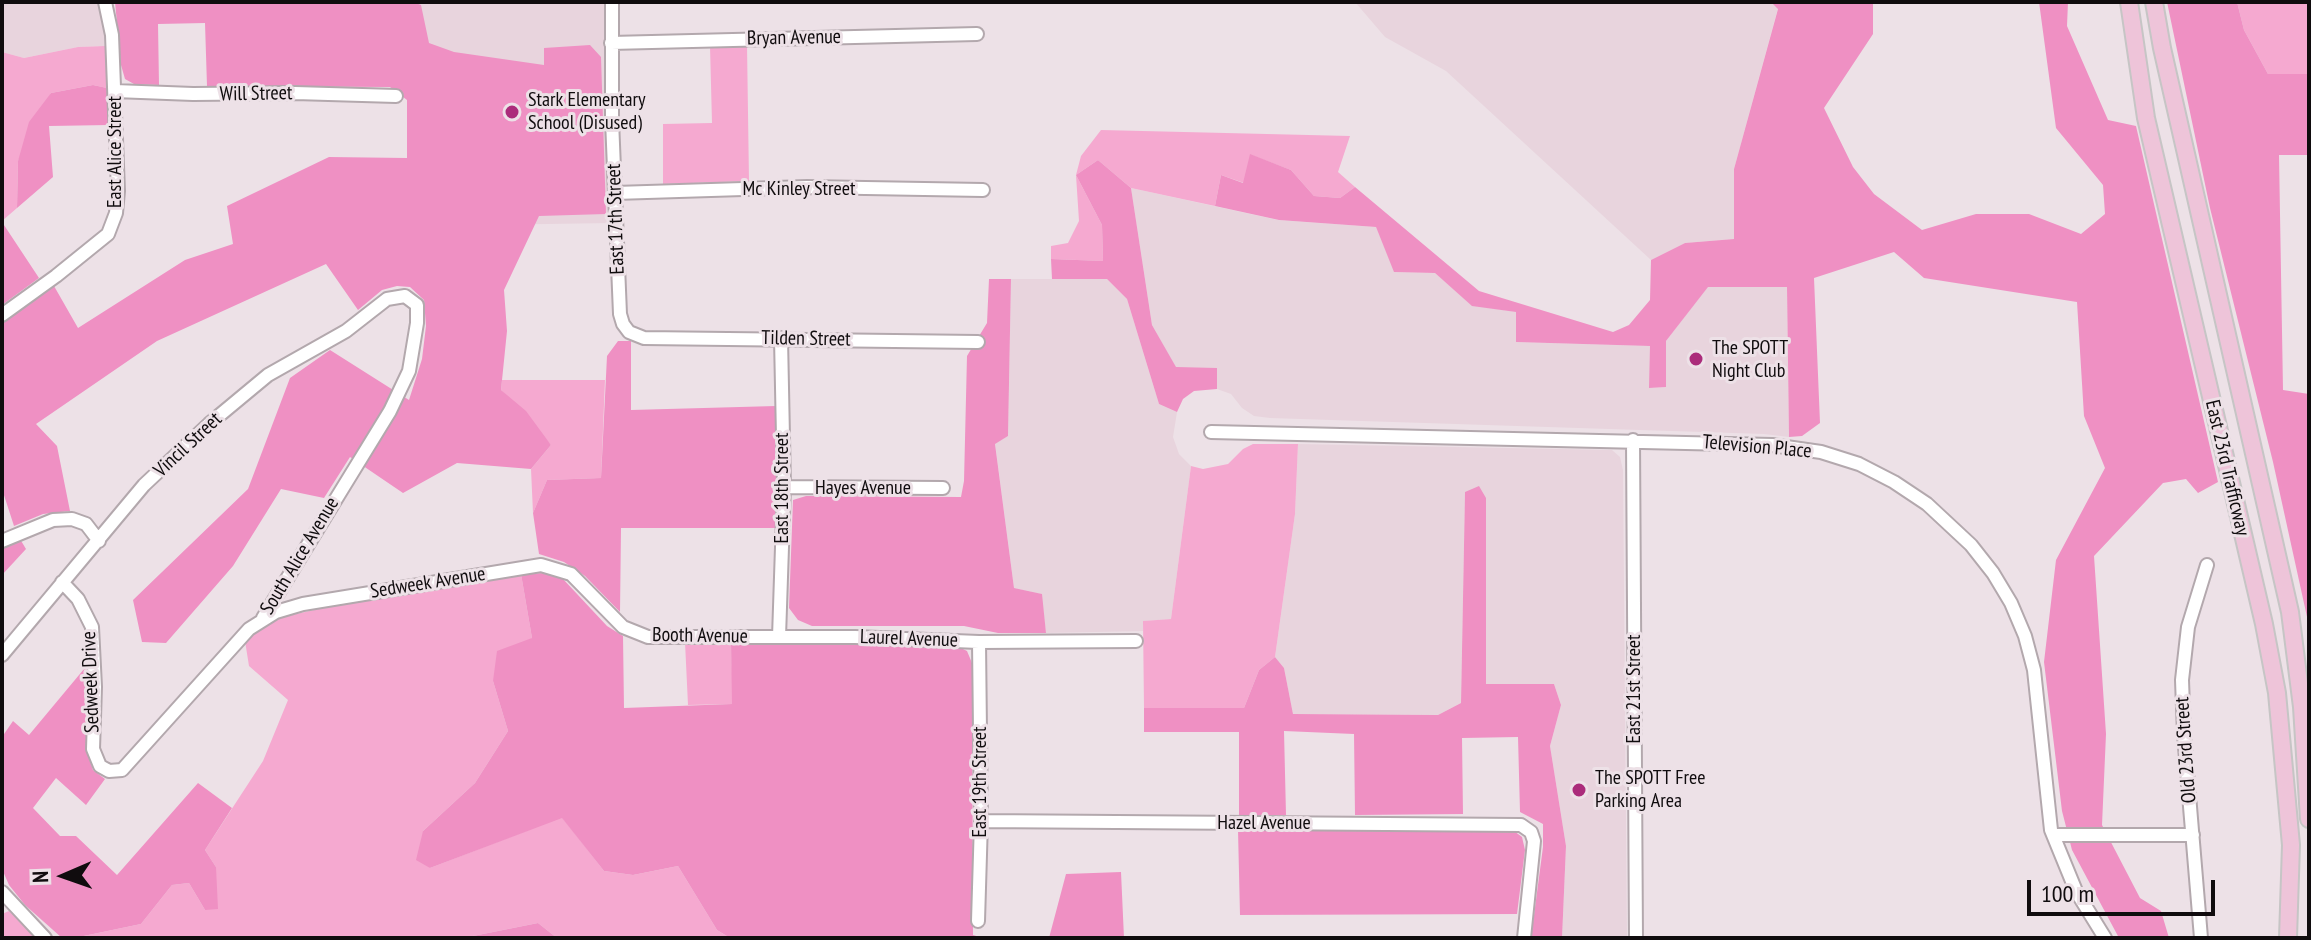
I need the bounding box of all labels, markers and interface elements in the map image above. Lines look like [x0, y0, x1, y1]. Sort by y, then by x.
street label: Bryan Avenue [747, 25, 841, 51]
street label: Will Street [219, 81, 293, 107]
place label: Stark Elementary School (Disused) [528, 88, 646, 135]
street label: East Alice Street [103, 96, 127, 208]
marker: Stark Elementary School (Disused) [503, 103, 521, 121]
street label: East 17th Street [602, 163, 630, 275]
street label: Mc Kinley Street [743, 177, 855, 201]
street label: Tilden Street [761, 326, 851, 352]
place label: The SPOTT Night Club [1712, 336, 1788, 383]
marker: The SPOTT Night Club [1687, 350, 1705, 368]
street label: East 23rd Trafficway [2200, 398, 2254, 538]
street label: Vincil Street [149, 408, 227, 482]
street label: Television Place [1702, 430, 1812, 464]
street label: East 18th Street [770, 432, 794, 544]
street label: Hayes Avenue [815, 476, 911, 500]
street label: South Alice Avenue [256, 493, 344, 619]
street label: Sedweek Avenue [369, 562, 487, 604]
street label: Booth Avenue [652, 623, 748, 649]
street label: Laurel Avenue [860, 625, 958, 653]
street label: Sedweek Drive [77, 631, 105, 733]
street label: East 21st Street [1622, 635, 1646, 743]
street label: Old 23rd Street [2170, 696, 2202, 804]
street label: East 19th Street [968, 726, 992, 838]
place label: The SPOTT Free Parking Area [1595, 766, 1705, 813]
marker: The SPOTT Free Parking Area [1570, 781, 1588, 799]
street label: Hazel Avenue [1217, 811, 1311, 835]
north arrow [24, 836, 104, 916]
scale bar [2031, 864, 2219, 914]
text: N [26, 870, 54, 883]
text: 100 m [2041, 878, 2094, 909]

